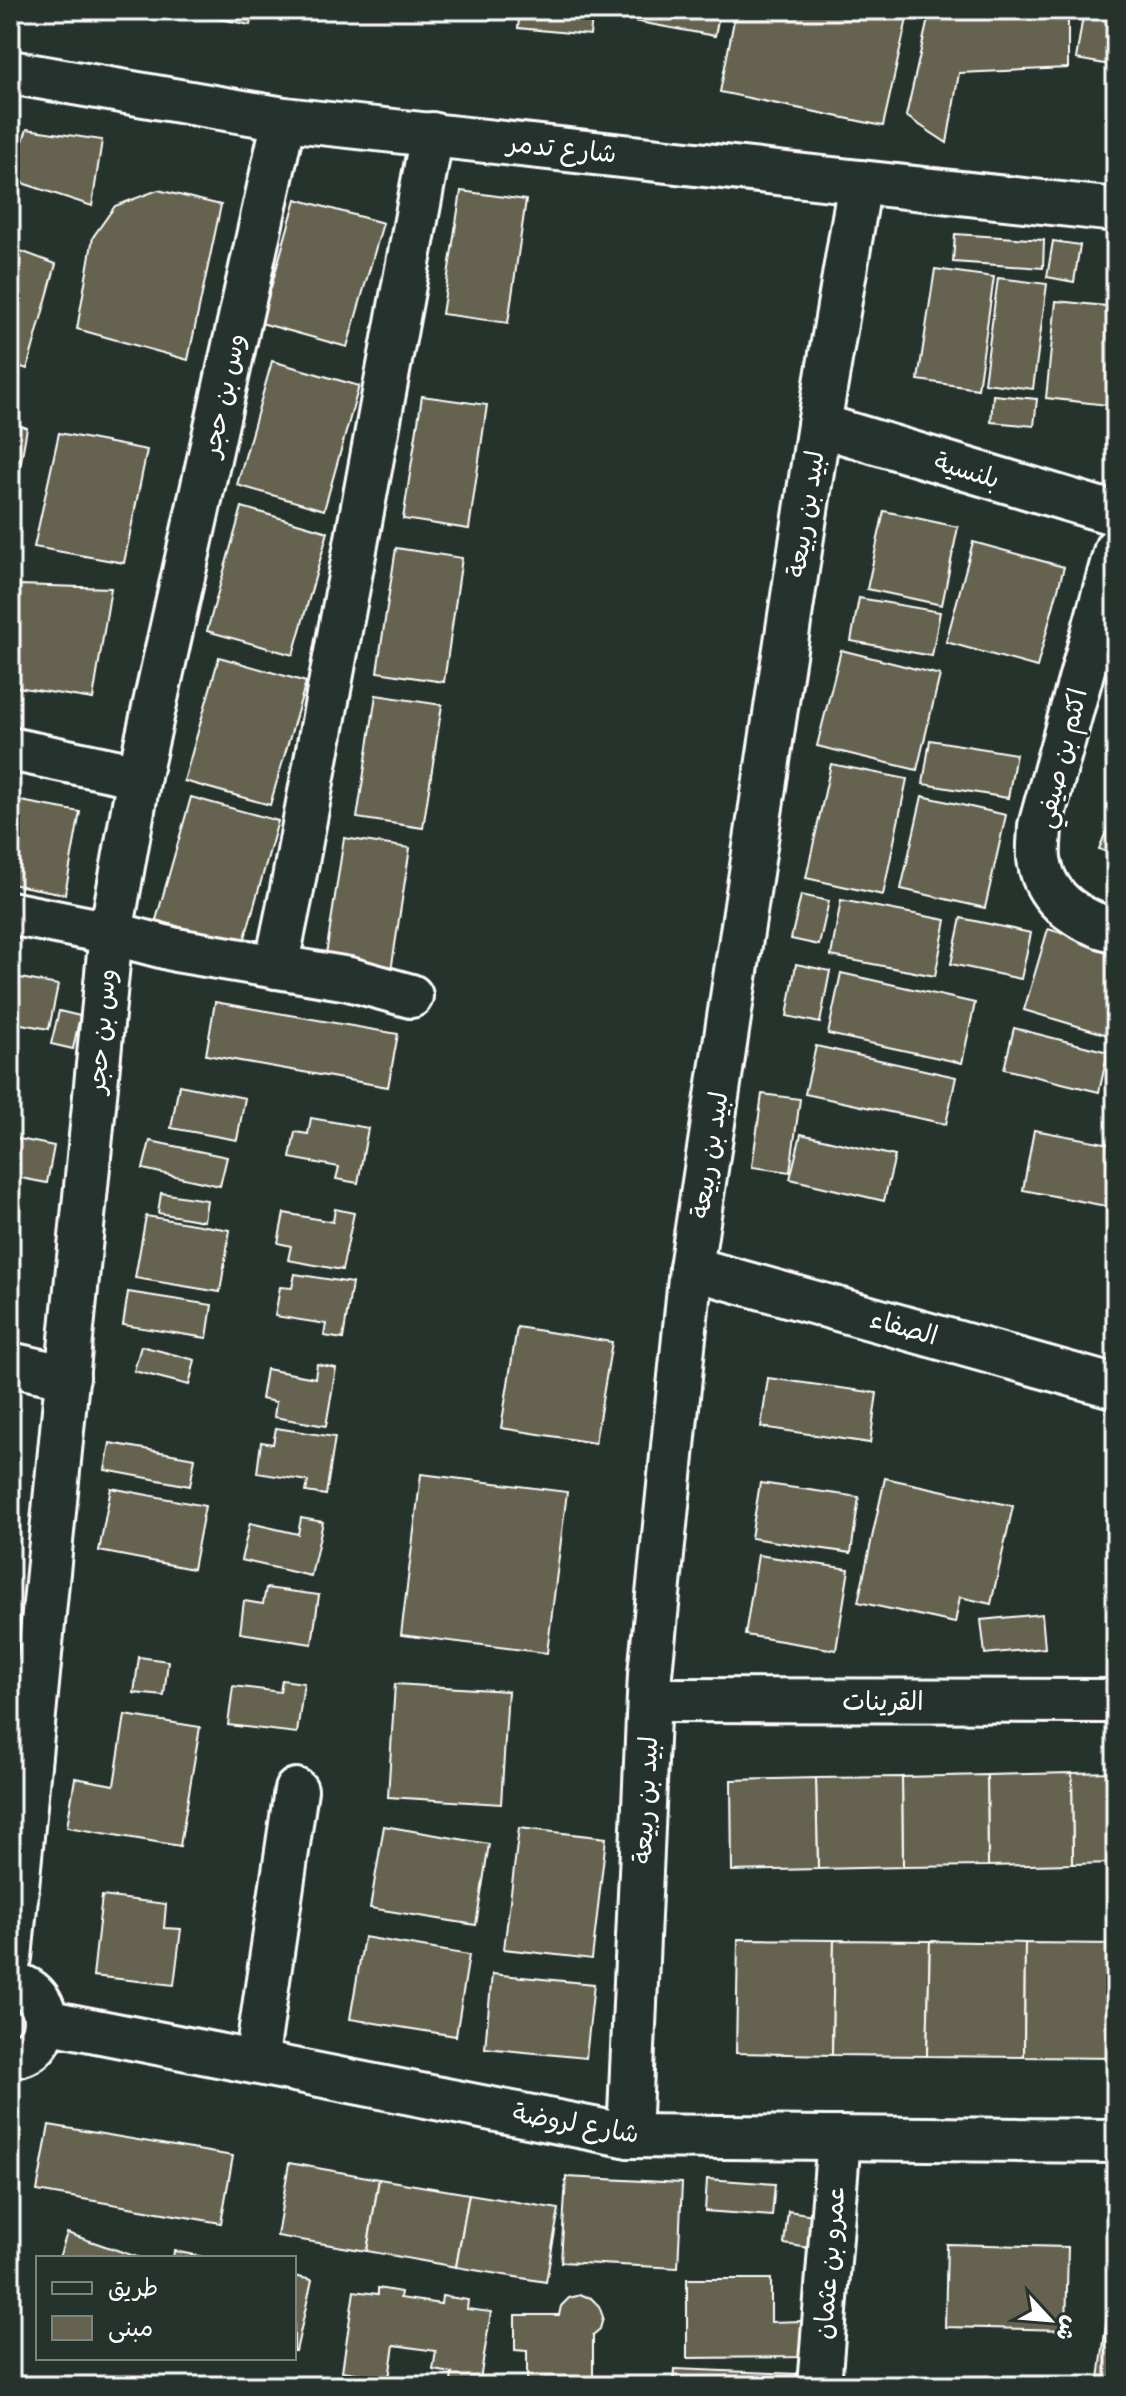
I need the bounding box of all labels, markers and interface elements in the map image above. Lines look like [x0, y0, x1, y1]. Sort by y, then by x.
street label: شارع تدمر [503, 119, 619, 177]
street label: وس بن حجر [187, 329, 259, 463]
street label: بلنسية [928, 438, 1006, 502]
street label: لبيد بن ربيعة [772, 447, 838, 581]
street label: اكثم بن صيفي [1021, 683, 1101, 833]
street label: وس بن حجر [72, 967, 129, 1097]
street label: لبيد بن ربيعة [676, 1088, 742, 1222]
street label: الصفاء [865, 1295, 943, 1359]
street label: القرينات [842, 1678, 924, 1724]
street label: لبيد بن ربيعة [619, 1735, 671, 1865]
street label: شارع لروضة [509, 2089, 643, 2157]
street label: عمرو بن عثمان [799, 2183, 859, 2341]
legend [36, 2256, 296, 2360]
text: طريق [108, 2267, 158, 2309]
north arrow [1010, 2280, 1090, 2360]
text: مبنى [108, 2307, 153, 2349]
text: ش [1045, 2309, 1090, 2348]

